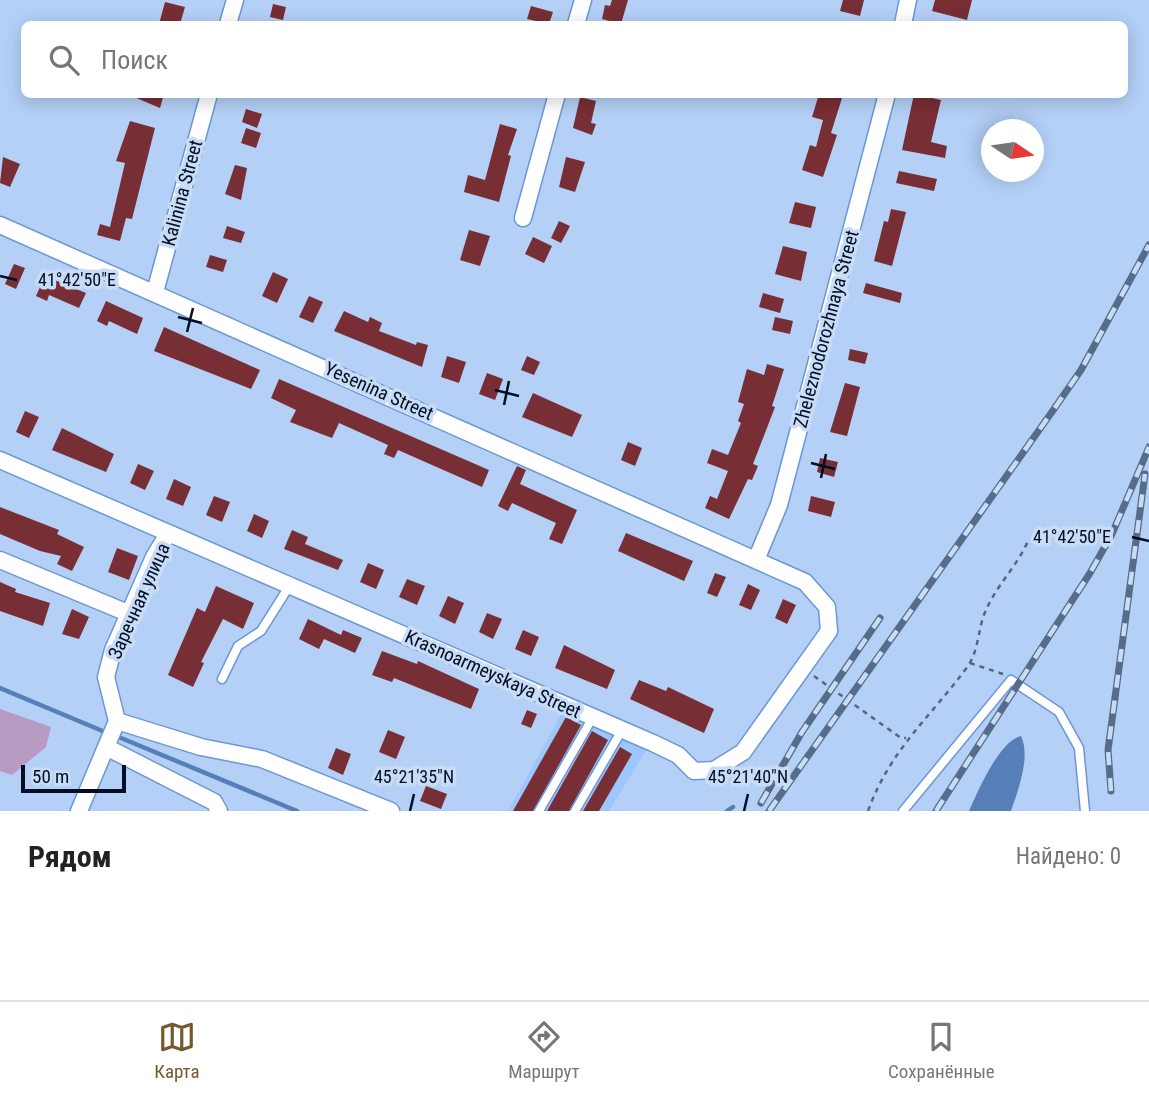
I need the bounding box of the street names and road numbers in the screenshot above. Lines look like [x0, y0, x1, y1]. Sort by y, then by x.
street label: Kalinina Street [157, 137, 207, 249]
street label: Zheleznodorozhnaya Street [789, 228, 863, 430]
street label: Yesenina Street [321, 357, 437, 425]
street label: Заречная улица [103, 539, 175, 663]
street label: Krasnoarmeyskaya Street [401, 625, 585, 723]

